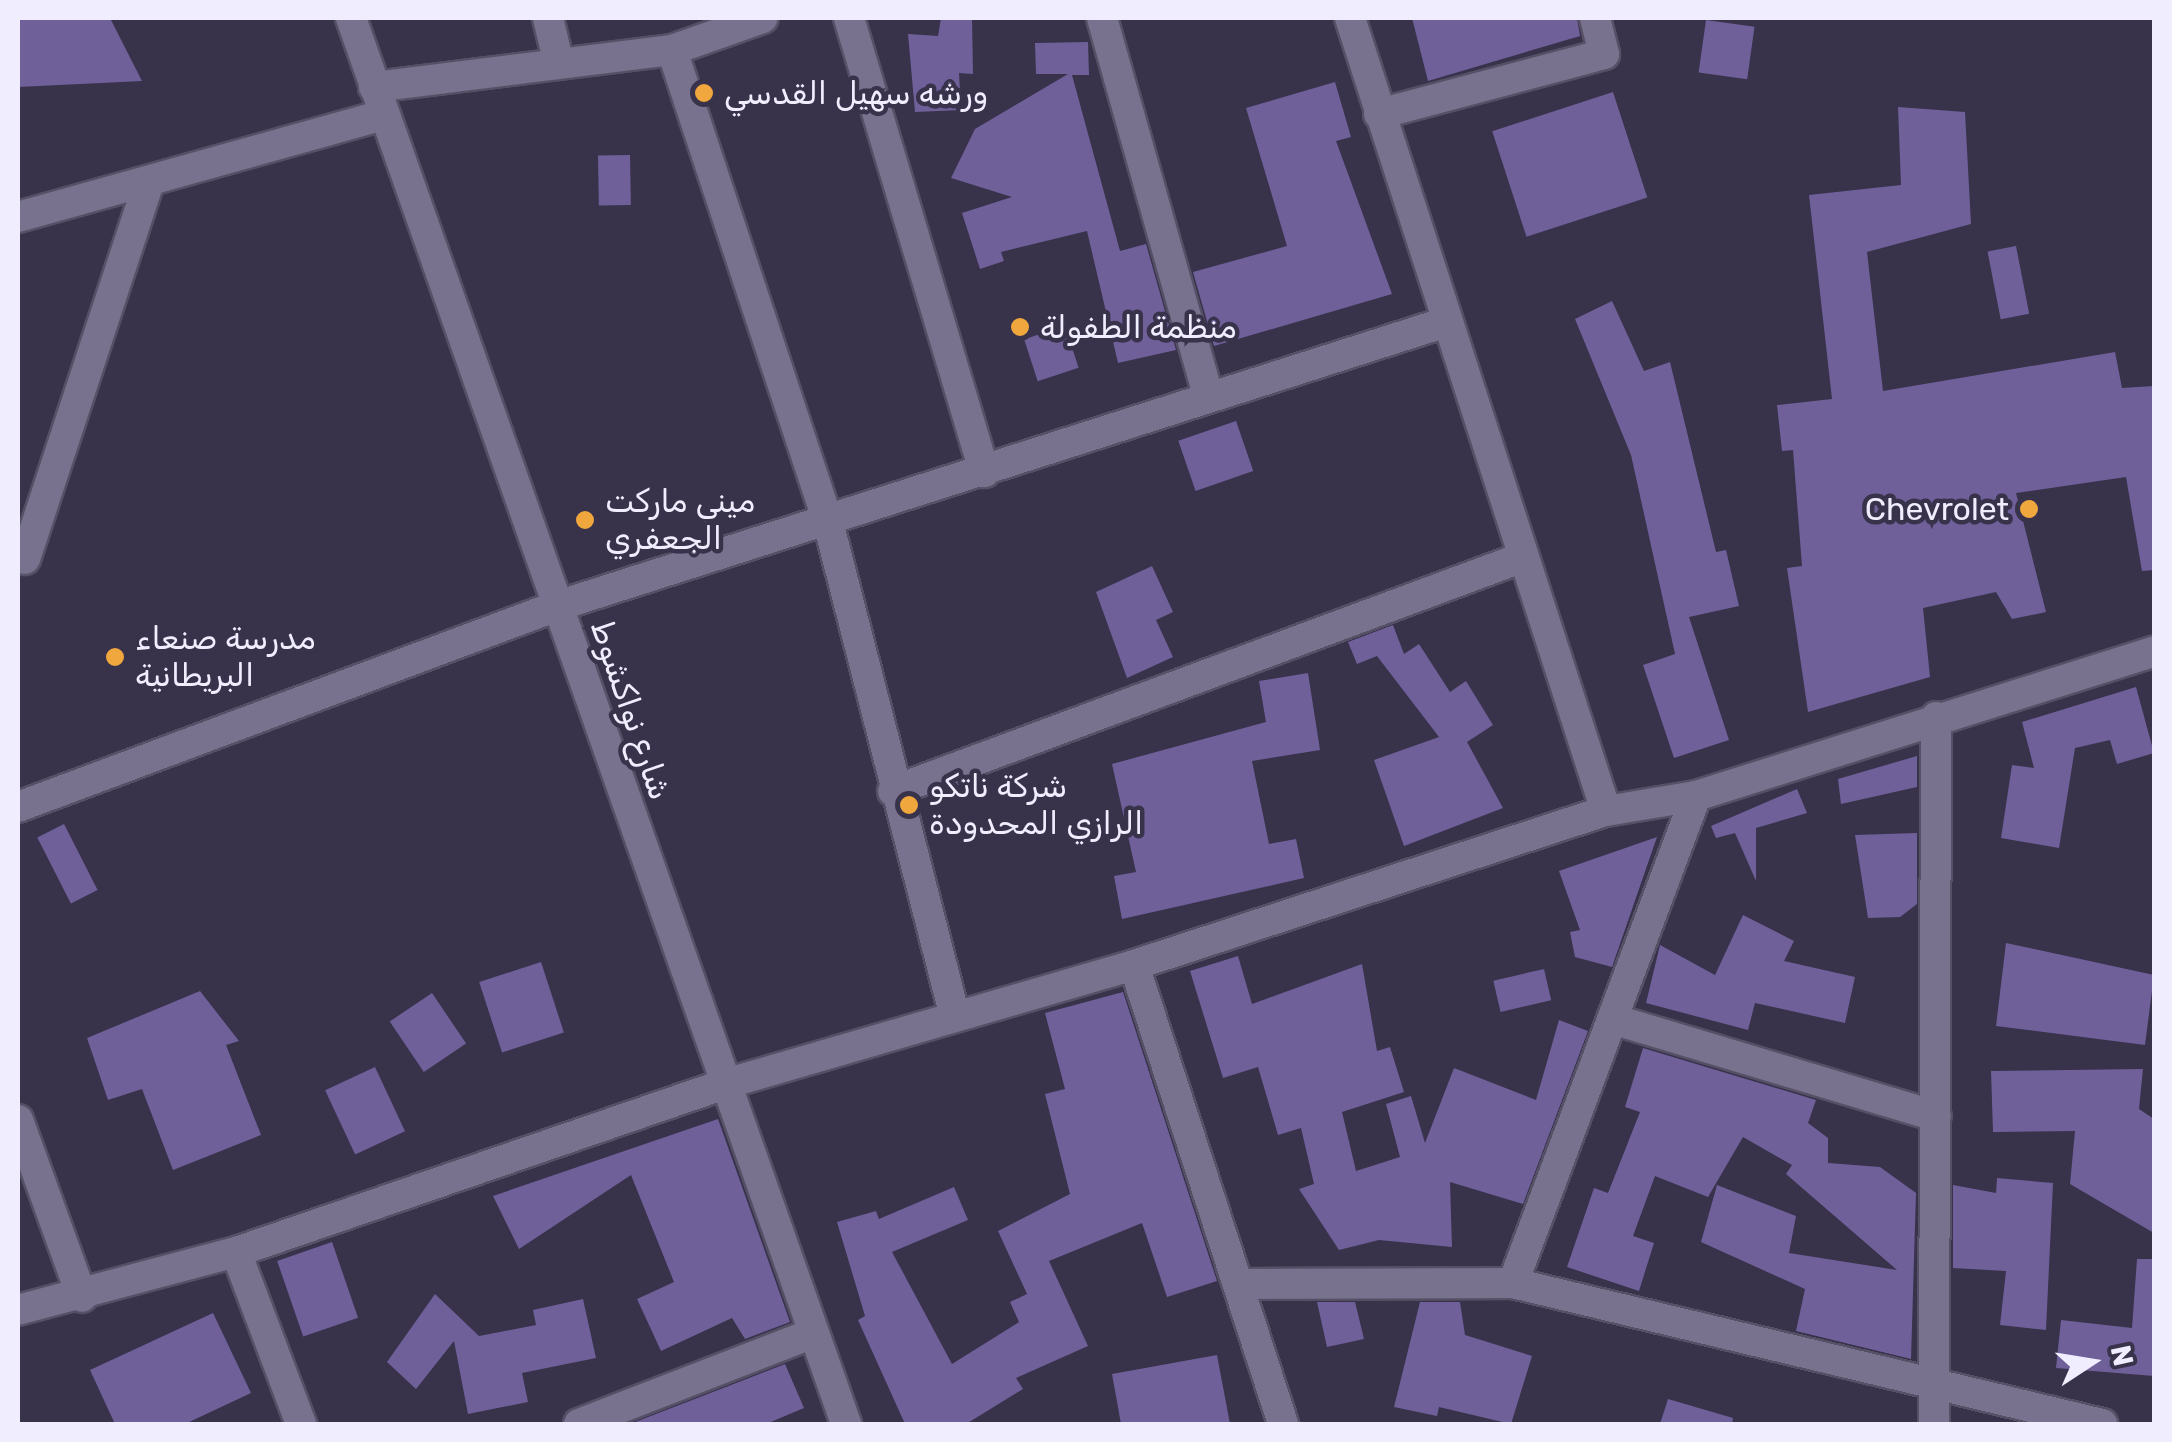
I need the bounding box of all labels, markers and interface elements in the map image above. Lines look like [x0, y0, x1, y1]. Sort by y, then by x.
place label: ورشه سهيل القدسي [724, 74, 988, 112]
marker: ورشه سهيل القدسي [693, 82, 715, 104]
place label: منظمة الطفولة [1040, 308, 1237, 346]
marker: منظمة الطفولة [1009, 316, 1031, 338]
place label: ميني ماركت الجعفري [605, 483, 755, 558]
place label: Chevrolet [1865, 490, 2009, 528]
marker: Chevrolet [2018, 498, 2040, 520]
marker: ميني ماركت الجعفري [574, 509, 596, 531]
street label: شارع نواكشوط [582, 615, 680, 805]
place label: مدرسة صنعاء البريطانية [135, 620, 316, 695]
marker: مدرسة صنعاء البريطانية [104, 646, 126, 668]
place label: شركة ناتكو الرازي المحدودة [929, 768, 1143, 843]
marker: شركة ناتكو الرازي المحدودة [898, 794, 920, 816]
north arrow [2042, 1312, 2142, 1412]
text: N [2104, 1342, 2140, 1369]

